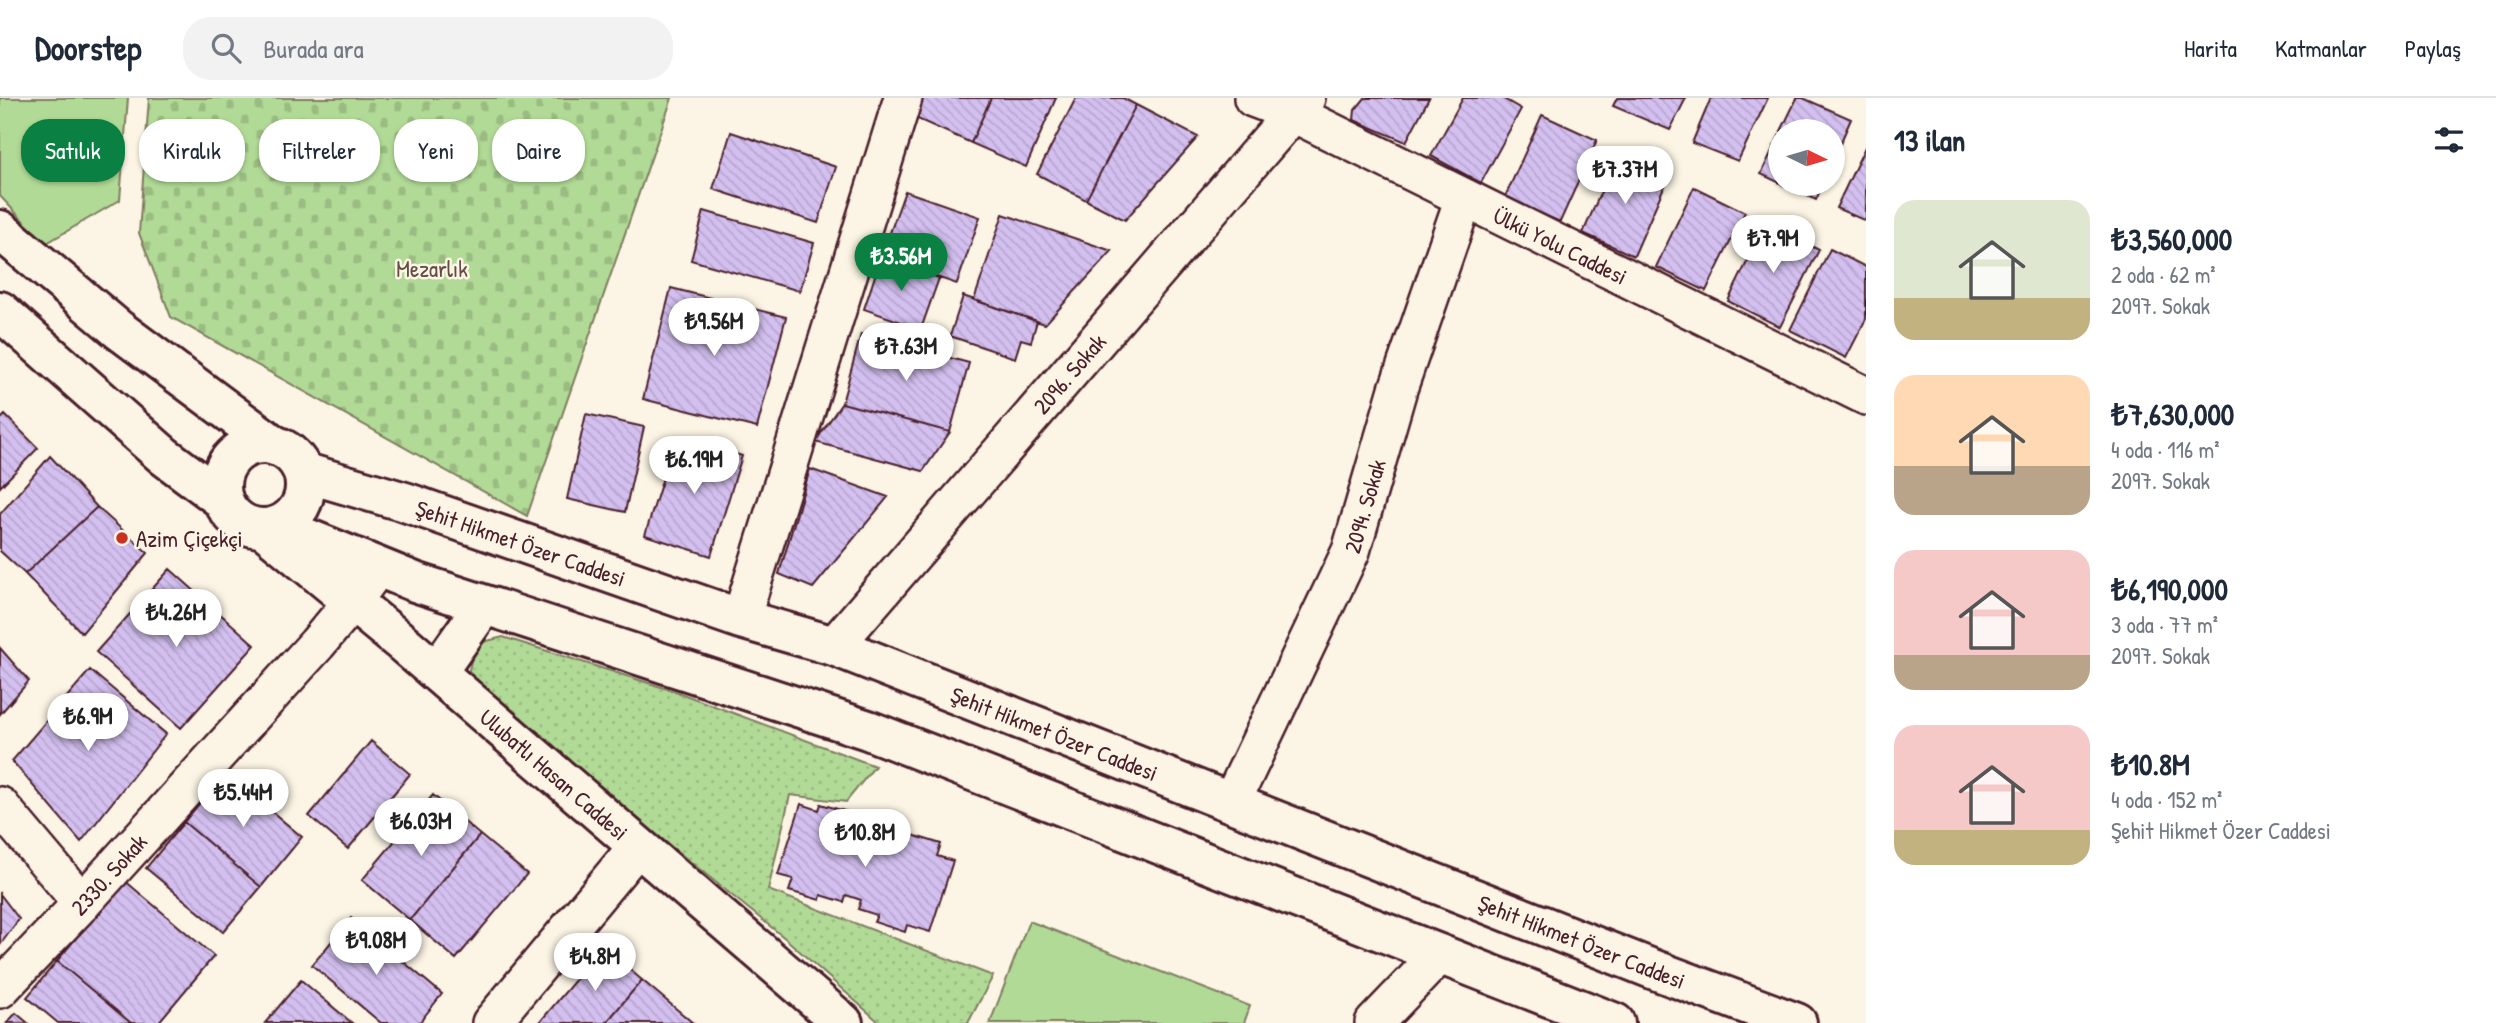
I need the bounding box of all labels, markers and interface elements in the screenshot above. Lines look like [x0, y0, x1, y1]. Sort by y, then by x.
search box [183, 17, 673, 80]
text: Doorstep [35, 26, 141, 70]
icon: search [207, 29, 245, 67]
text: Burada ara [263, 31, 364, 66]
text: Harita [2184, 32, 2237, 64]
text: Katmanlar [2275, 32, 2367, 64]
text: Paylaş [2405, 32, 2461, 64]
chip: Satılık [21, 119, 125, 182]
chip: Kiralık [139, 119, 245, 182]
chip: Filtreler [259, 119, 380, 182]
chip: Yeni [394, 119, 478, 182]
chip: Daire [492, 119, 585, 182]
north arrow [1768, 119, 1844, 196]
map controls [1768, 119, 1845, 196]
text: 13 ilan [1894, 120, 1965, 160]
icon: filters [2430, 121, 2468, 159]
pin: ₺7.37M [1568, 146, 1682, 206]
text: ₺7.37M [1593, 153, 1657, 184]
street label: Ülkü Yolu Caddesi [1488, 199, 1633, 291]
pin: ₺7.9M [1724, 216, 1822, 275]
text: ₺3,560,000 [2111, 219, 2232, 259]
text: ₺7.9M [1747, 222, 1799, 253]
icon: home [1950, 228, 2034, 312]
pin: ₺3.56M [844, 234, 958, 293]
text: ₺3.56M [871, 240, 931, 271]
park label: Mezarlık [396, 253, 468, 284]
text: 2 oda · 62 m² [2111, 259, 2216, 290]
text: 2097. Sokak [2111, 290, 2210, 321]
pin: ₺9.56M [657, 299, 771, 358]
text: ₺9.56M [684, 305, 744, 336]
pin: ₺7.63M [849, 324, 963, 383]
street label: 2096. Sokak [1026, 326, 1113, 420]
text: ₺7.63M [875, 330, 937, 361]
text: ₺7,630,000 [2111, 394, 2234, 434]
icon: home [1950, 403, 2034, 487]
text: 4 oda · 116 m² [2111, 434, 2219, 465]
pin: ₺6.19M [637, 436, 751, 496]
text: ₺6.19M [665, 443, 723, 474]
street label: 2094. Sokak [1336, 455, 1393, 557]
text: 2097. Sokak [2111, 465, 2210, 496]
street label: Şehit Hikmet Özer Caddesi [412, 492, 630, 593]
place label: Azim Çiçekçi [136, 523, 243, 554]
marker: Azim Çiçekçi [114, 530, 130, 546]
text: ₺6,190,000 [2111, 569, 2228, 609]
icon: home [1950, 578, 2034, 662]
pin: ₺4.26M [119, 589, 233, 649]
text: ₺4.26M [146, 596, 206, 627]
text: 3 oda · 77 m² [2111, 609, 2218, 640]
text: 2097. Sokak [2111, 640, 2210, 671]
street label: Şehit Hikmet Özer Caddesi [946, 678, 1163, 788]
pin: ₺6.9M [39, 694, 137, 753]
text: ₺6.9M [63, 700, 113, 731]
street label: Ulubatlı Hasan Caddesi [473, 701, 635, 847]
text: ₺10.8M [2111, 744, 2190, 784]
icon: home [1950, 753, 2034, 837]
pin: ₺5.44M [186, 770, 300, 829]
text: ₺5.44M [214, 776, 272, 807]
text: 4 oda · 152 m² [2111, 784, 2222, 815]
pin: ₺6.03M [364, 798, 478, 858]
text: ₺6.03M [390, 805, 452, 836]
pin: ₺10.8M [808, 810, 922, 869]
text: Şehit Hikmet Özer Caddesi [2111, 815, 2331, 846]
text: ₺10.8M [835, 816, 895, 847]
street label: 2330. Sokak [63, 826, 154, 921]
street label: Şehit Hikmet Özer Caddesi [1474, 886, 1690, 996]
pin: ₺9.08M [319, 918, 433, 977]
text: ₺9.08M [346, 924, 406, 955]
pin: ₺4.8M [546, 934, 644, 993]
text: ₺4.8M [570, 940, 620, 971]

